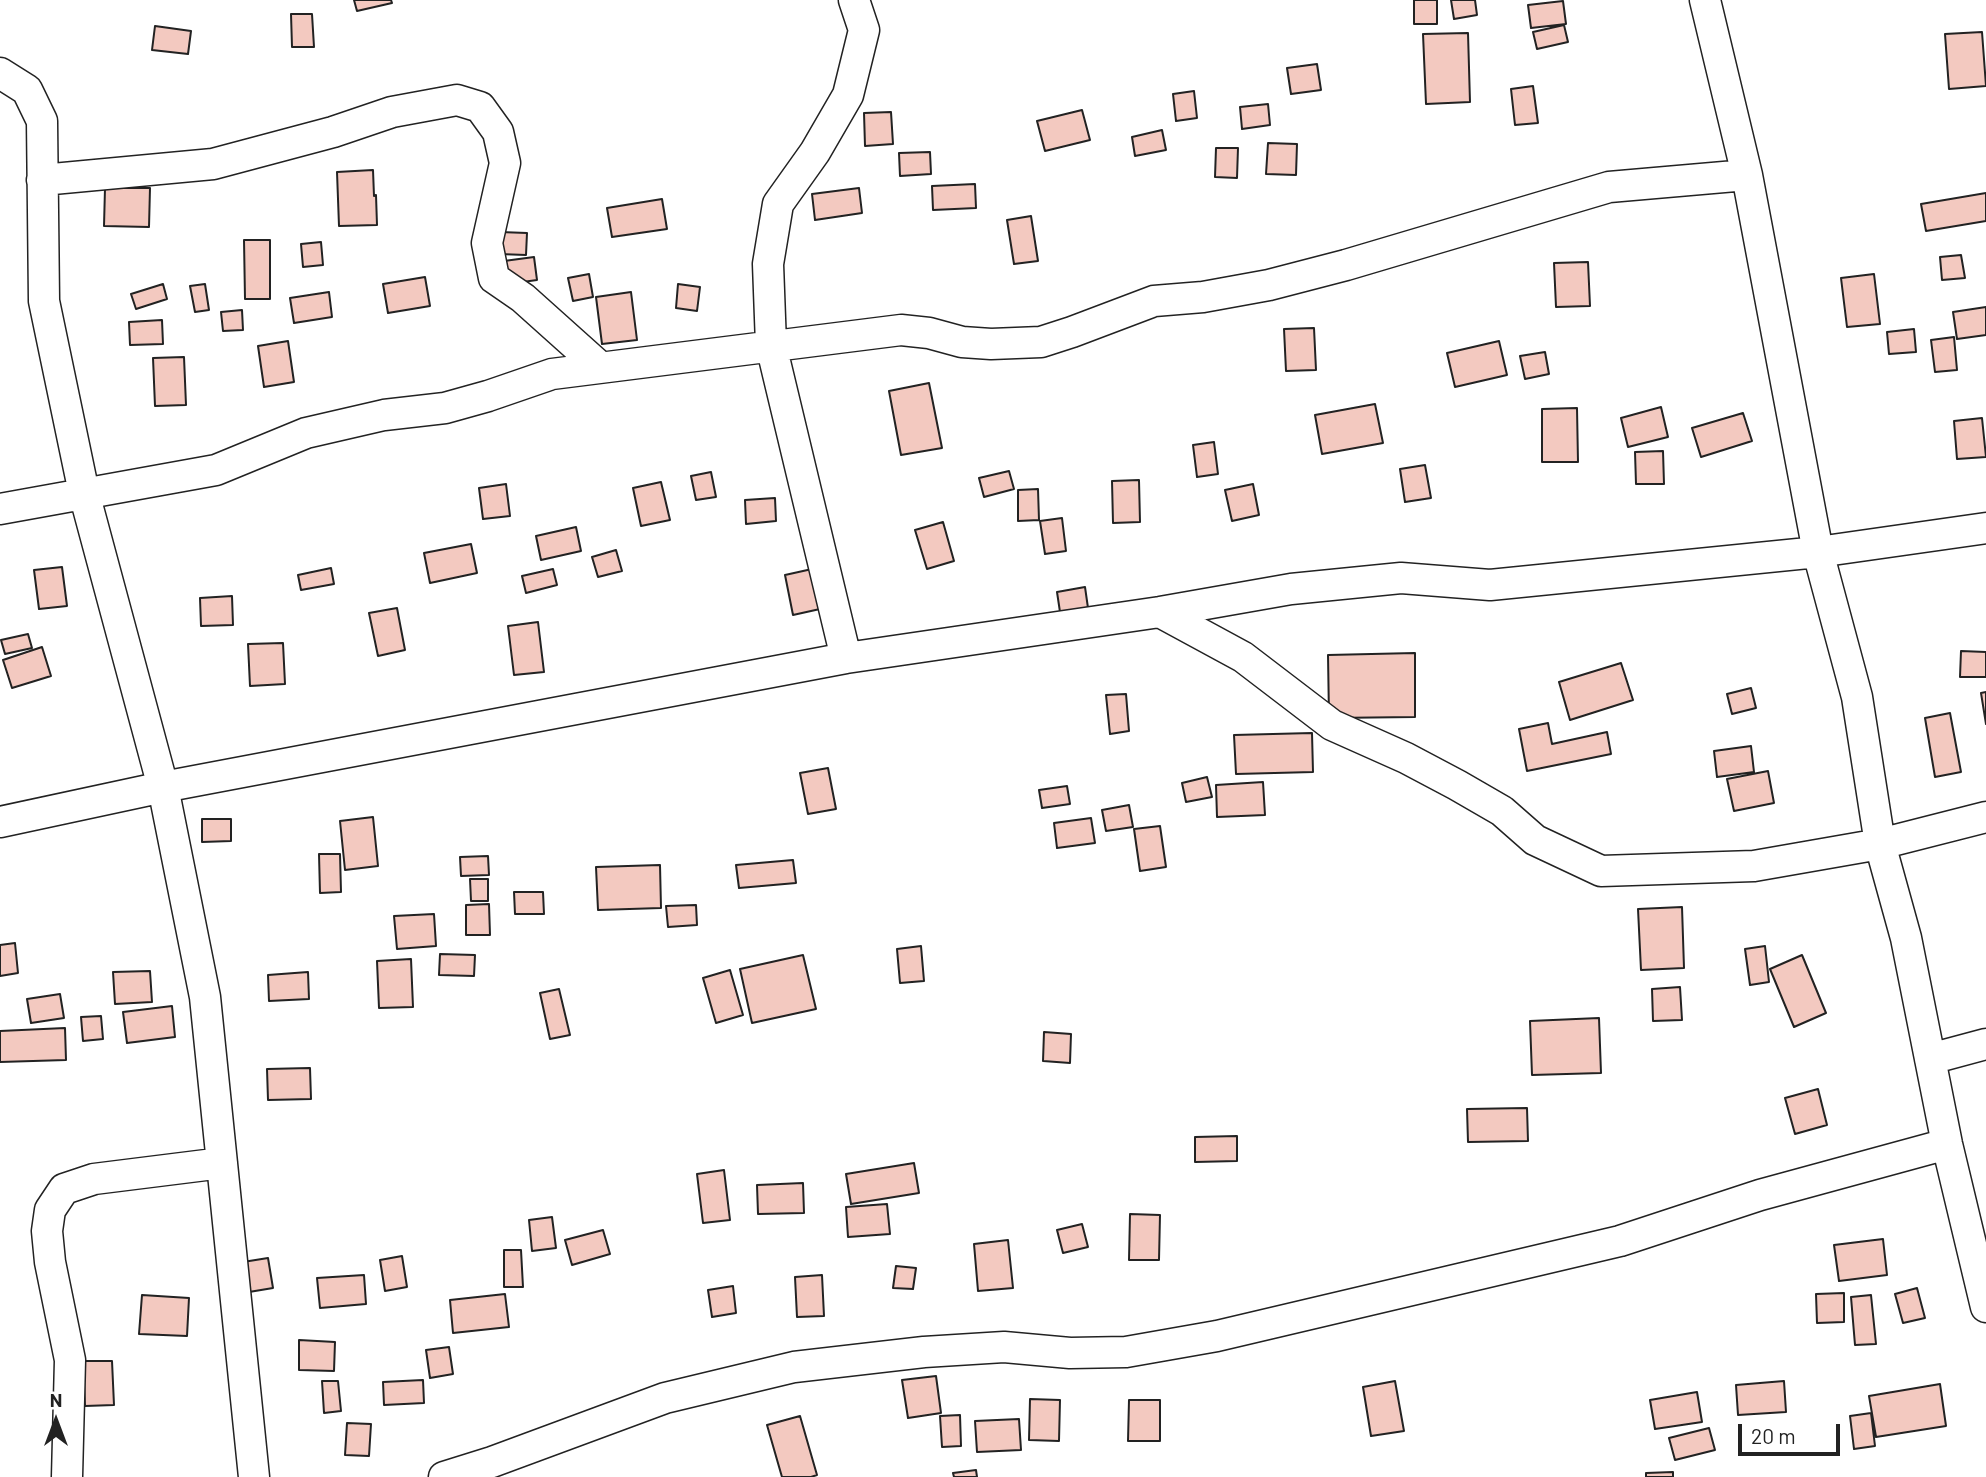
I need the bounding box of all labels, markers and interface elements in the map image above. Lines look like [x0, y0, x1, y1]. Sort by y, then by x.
north arrow [21, 1386, 91, 1456]
text: N [50, 1388, 62, 1411]
scale bar [1741, 1410, 1842, 1454]
text: 20 m [1751, 1423, 1796, 1448]

